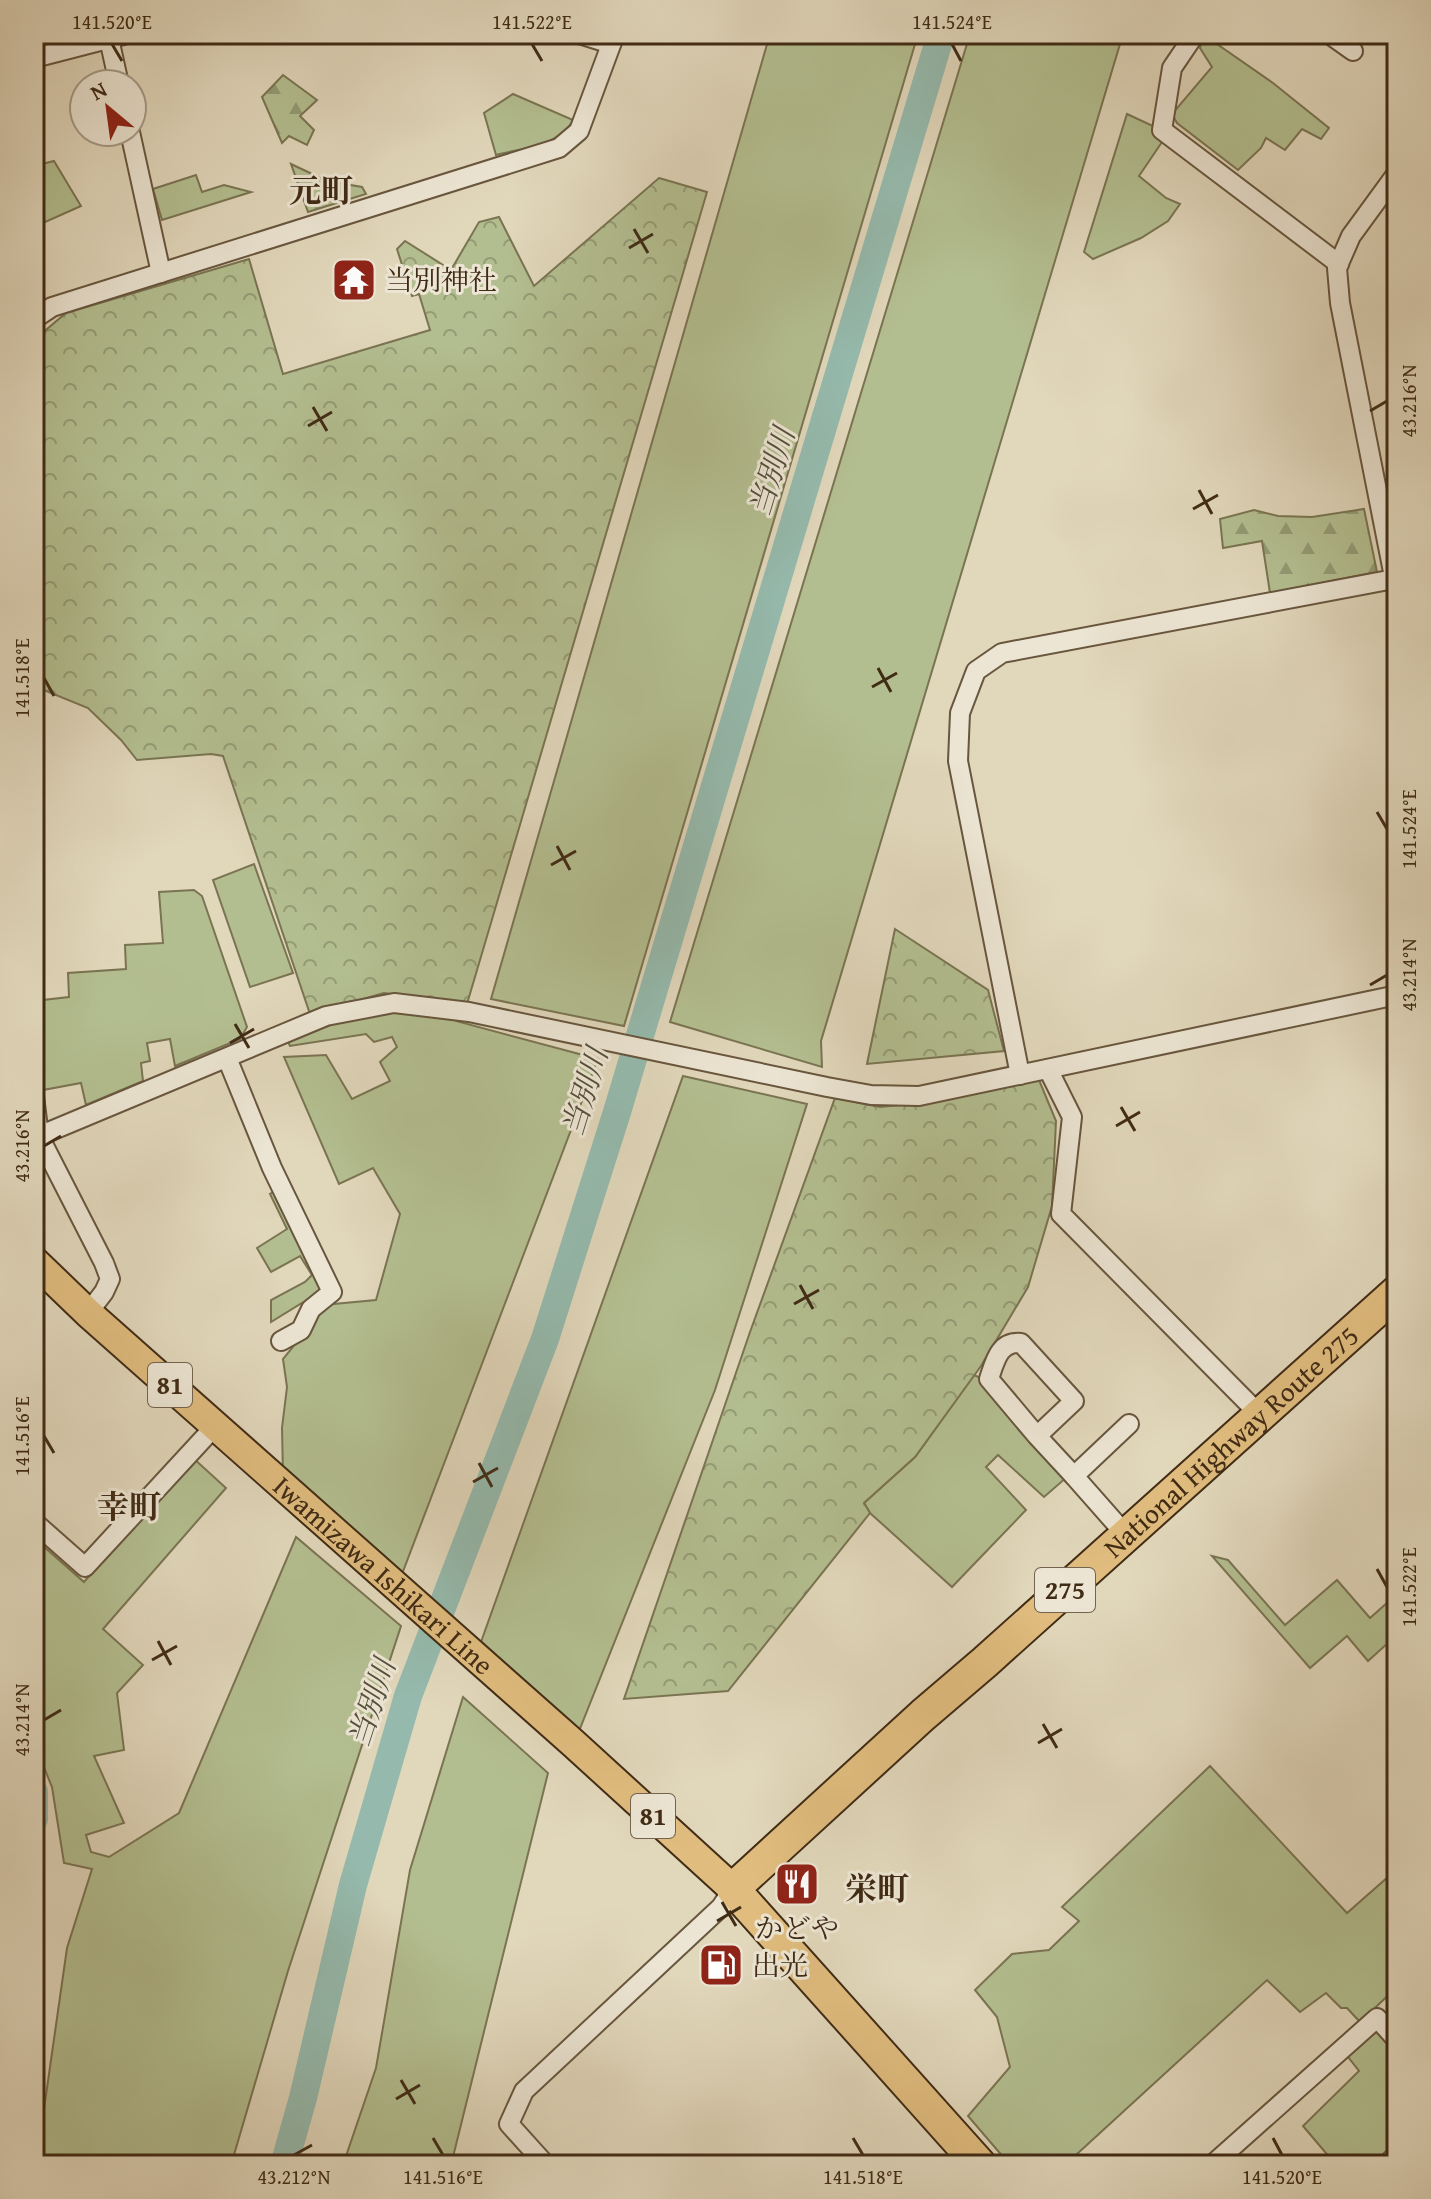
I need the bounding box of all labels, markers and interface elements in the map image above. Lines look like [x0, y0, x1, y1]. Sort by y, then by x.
text: 141.520°E [72, 7, 152, 36]
text: 141.522°E [492, 7, 572, 36]
text: 141.524°E [912, 7, 992, 36]
north arrow [68, 68, 148, 148]
text: N [84, 73, 113, 108]
district label: 元町 [289, 167, 353, 214]
temple icon: 当別神社 [330, 256, 378, 304]
place label: 当別神社 [385, 259, 497, 300]
text: 43.216°N [1394, 364, 1423, 438]
water label: 当別川 [737, 419, 806, 521]
text: 141.518°E [7, 638, 36, 718]
text: 141.524°E [1394, 789, 1423, 869]
text: 43.214°N [1394, 938, 1423, 1012]
water label: 当別川 [550, 1039, 619, 1141]
text: 43.216°N [7, 1109, 36, 1183]
street label: National Highway Route 275 [1094, 1315, 1367, 1567]
road number: 81 [148, 1363, 192, 1407]
text: 141.516°E [7, 1396, 36, 1476]
street label: Iwamizawa Ishikari Line [265, 1466, 503, 1684]
district label: 幸町 [97, 1483, 161, 1530]
text: 141.522°E [1394, 1547, 1423, 1627]
road number: 275 [1035, 1568, 1095, 1612]
water label: 当別川 [336, 1650, 407, 1752]
text: 43.214°N [7, 1683, 36, 1757]
road number: 81 [631, 1794, 675, 1838]
restaurant icon: かどや [773, 1860, 821, 1908]
district label: 栄町 [845, 1865, 909, 1912]
place label: かどや [755, 1907, 839, 1948]
fuel station icon: 出光 [697, 1941, 745, 1989]
place label: 出光 [752, 1944, 808, 1985]
text: 43.212°N [257, 2162, 331, 2191]
text: 141.516°E [403, 2162, 483, 2191]
text: 141.518°E [823, 2162, 903, 2191]
text: 141.520°E [1242, 2162, 1322, 2191]

